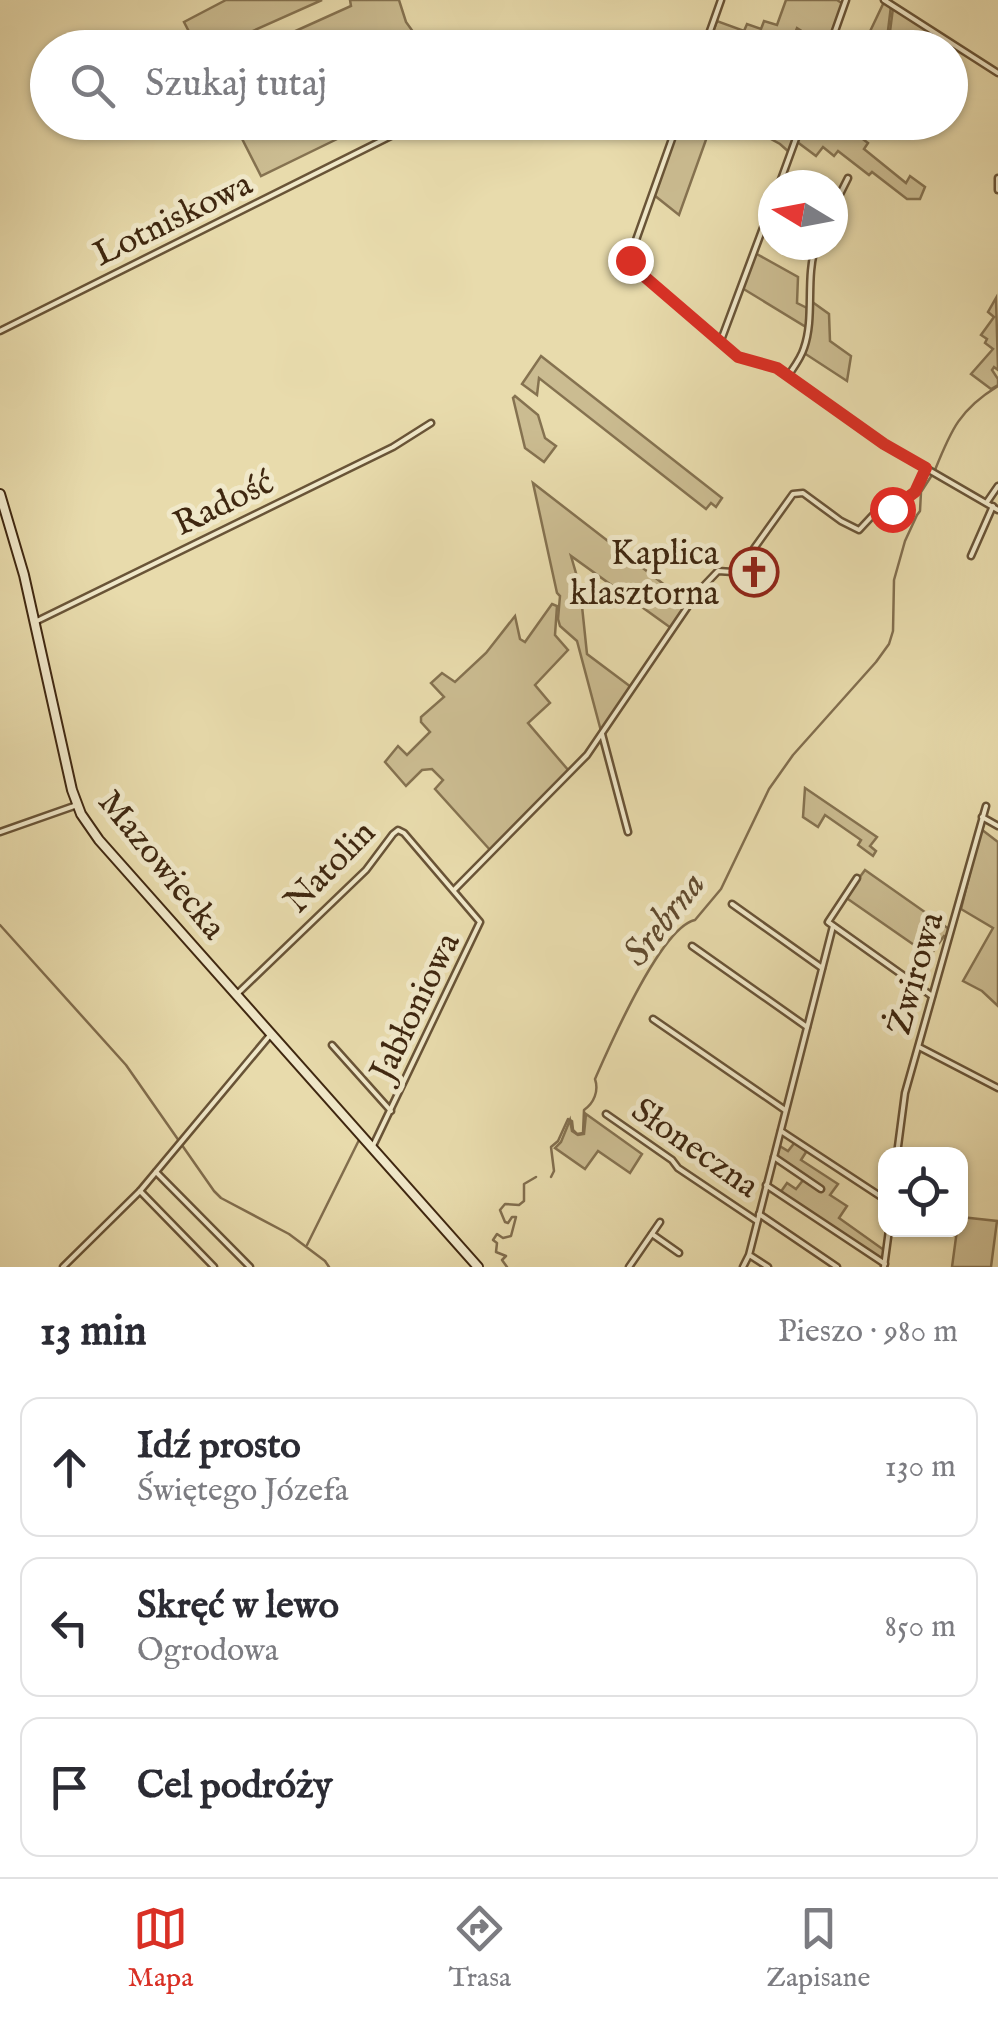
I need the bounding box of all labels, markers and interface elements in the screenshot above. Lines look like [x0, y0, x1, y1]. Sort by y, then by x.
search box [30, 30, 968, 140]
icon: search [65, 58, 120, 113]
text: Szukaj tutaj [145, 61, 327, 109]
street label: Lotniskowa [86, 162, 261, 278]
north arrow [758, 170, 848, 260]
route end [608, 238, 654, 284]
street label: Radość [166, 461, 282, 548]
route start [870, 487, 916, 533]
place label: Kaplica klasztorna [570, 532, 720, 617]
church icon: Kaplica klasztorna [728, 546, 780, 598]
street label: Mazowiecka [87, 782, 236, 950]
street label: Natolin [275, 812, 386, 924]
water label: Srebrna [613, 863, 717, 977]
street label: Żwirowa [876, 906, 956, 1040]
street label: Jabłoniowa [359, 925, 472, 1092]
street label: Słoneczna [622, 1089, 768, 1210]
map controls [878, 1147, 968, 1237]
button: locate [878, 1147, 968, 1237]
text: 13 min [40, 1306, 147, 1359]
text: Pieszo · 980 m [778, 1312, 958, 1353]
text: Idź prosto [137, 1423, 301, 1471]
icon: ahead [42, 1440, 97, 1495]
text: 130 m [885, 1447, 956, 1488]
text: Świętego Józefa [137, 1471, 349, 1512]
text: Skręć w lewo [137, 1583, 339, 1631]
icon: left [42, 1600, 97, 1655]
text: 850 m [885, 1607, 956, 1648]
text: Ogrodowa [137, 1631, 279, 1672]
icon: arrive [42, 1760, 97, 1815]
text: Cel podróży [137, 1763, 332, 1811]
tab: Mapa [128, 1901, 193, 1996]
tab: Trasa [449, 1901, 511, 1996]
tab: Zapisane [766, 1901, 870, 1996]

